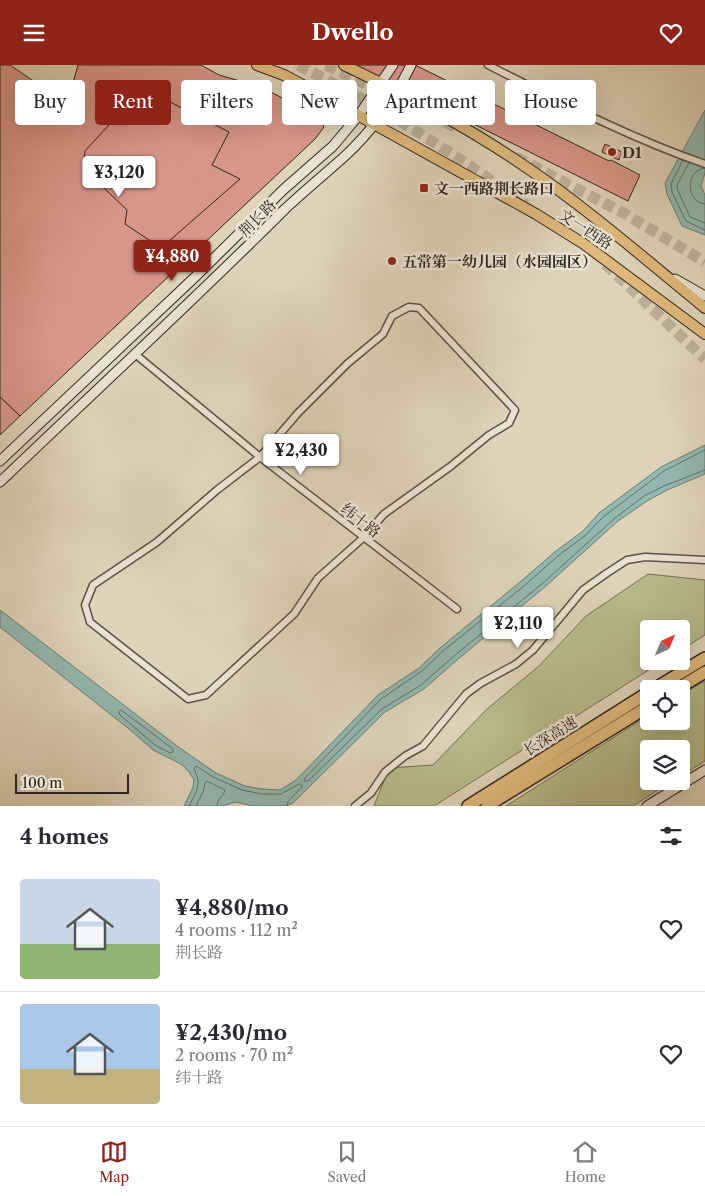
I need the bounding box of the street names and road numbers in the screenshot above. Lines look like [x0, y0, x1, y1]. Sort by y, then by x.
street label: 荆长路 [234, 195, 280, 241]
street label: 文一西路 [556, 205, 616, 253]
street label: 纬十路 [337, 499, 385, 541]
street label: 长深高速 [520, 712, 580, 760]

